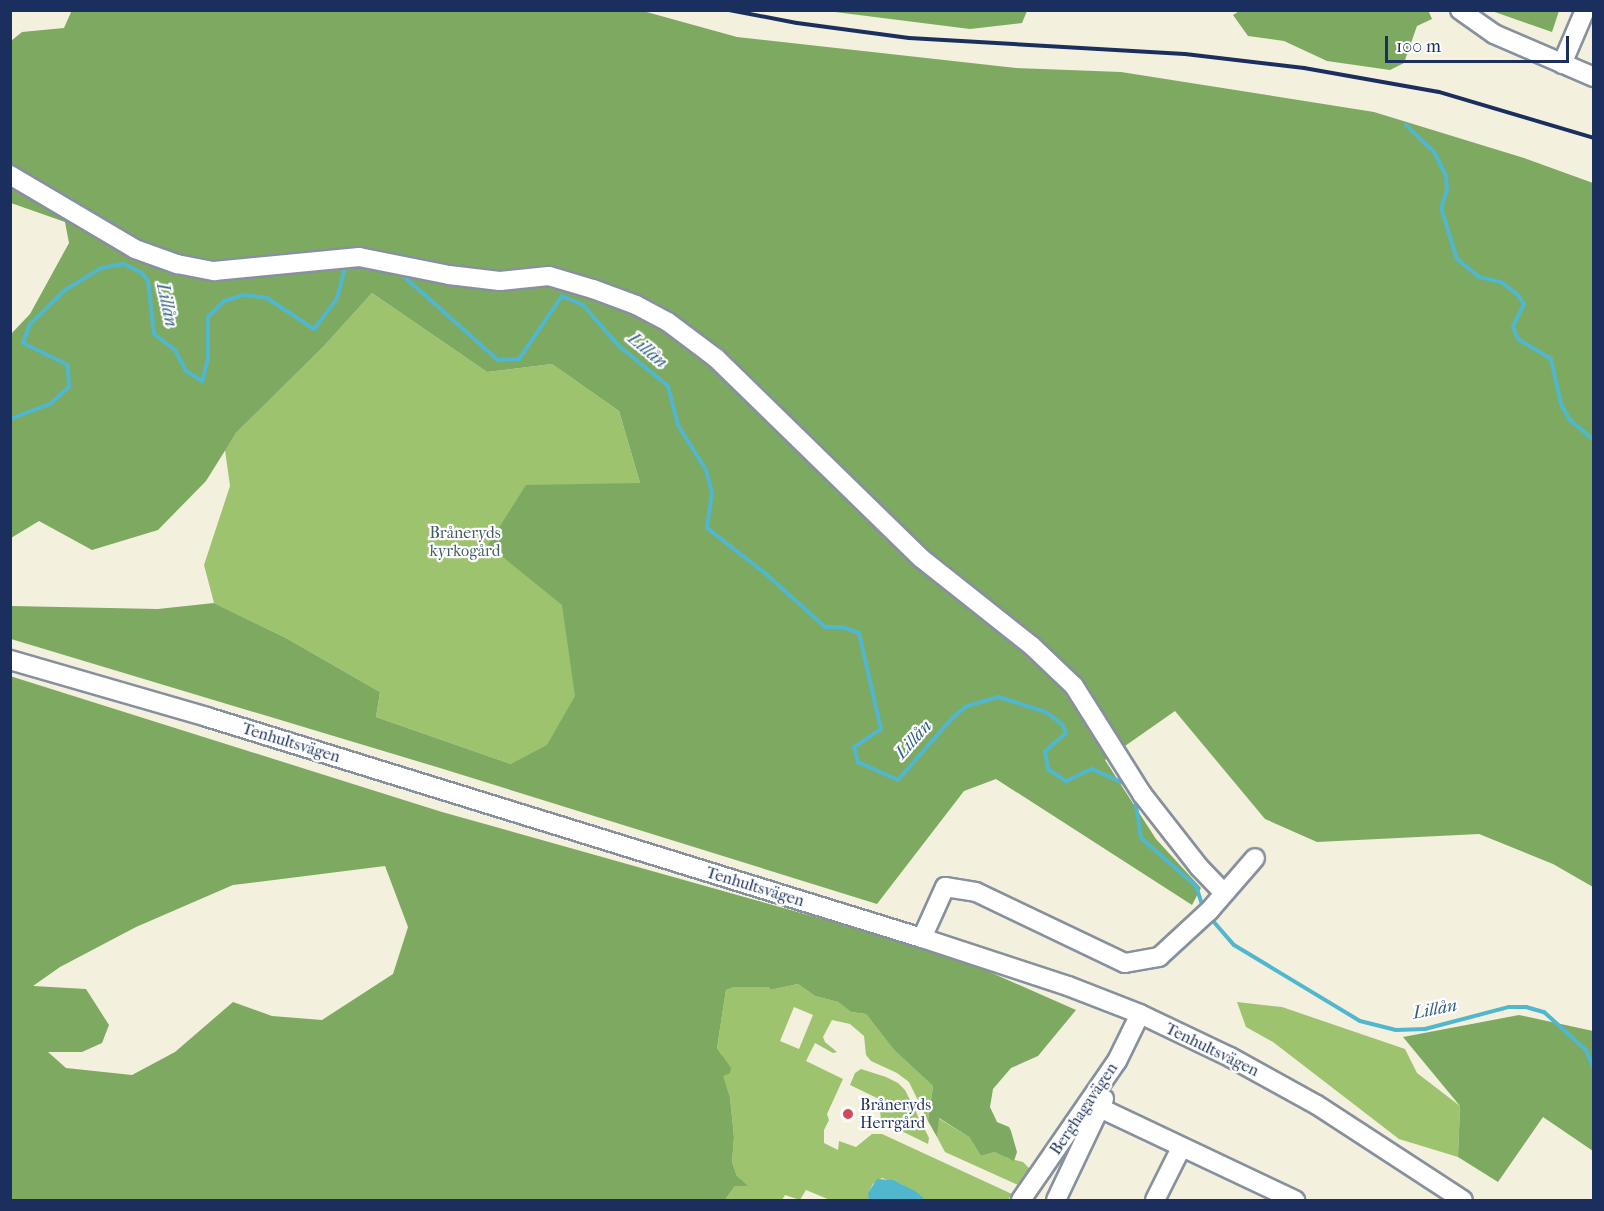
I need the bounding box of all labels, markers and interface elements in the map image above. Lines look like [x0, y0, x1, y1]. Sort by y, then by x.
scale bar [1388, 24, 1572, 62]
text: 100 m [1396, 36, 1441, 57]
water label: Lillån [151, 281, 181, 329]
water label: Lillån [623, 328, 671, 374]
park label: Bråneryds kyrkogård [429, 523, 501, 561]
water label: Lillån [891, 716, 937, 764]
street label: Tenhultsvägen [240, 719, 342, 767]
street label: Tenhultsvägen [704, 863, 806, 911]
water label: Lillån [1411, 995, 1459, 1025]
street label: Tenhultsvägen [1162, 1019, 1262, 1081]
street label: Berghagavägen [1046, 1059, 1122, 1159]
place label: Bråneryds Herrgård [860, 1095, 931, 1133]
marker: Bråneryds Herrgård [841, 1107, 855, 1121]

